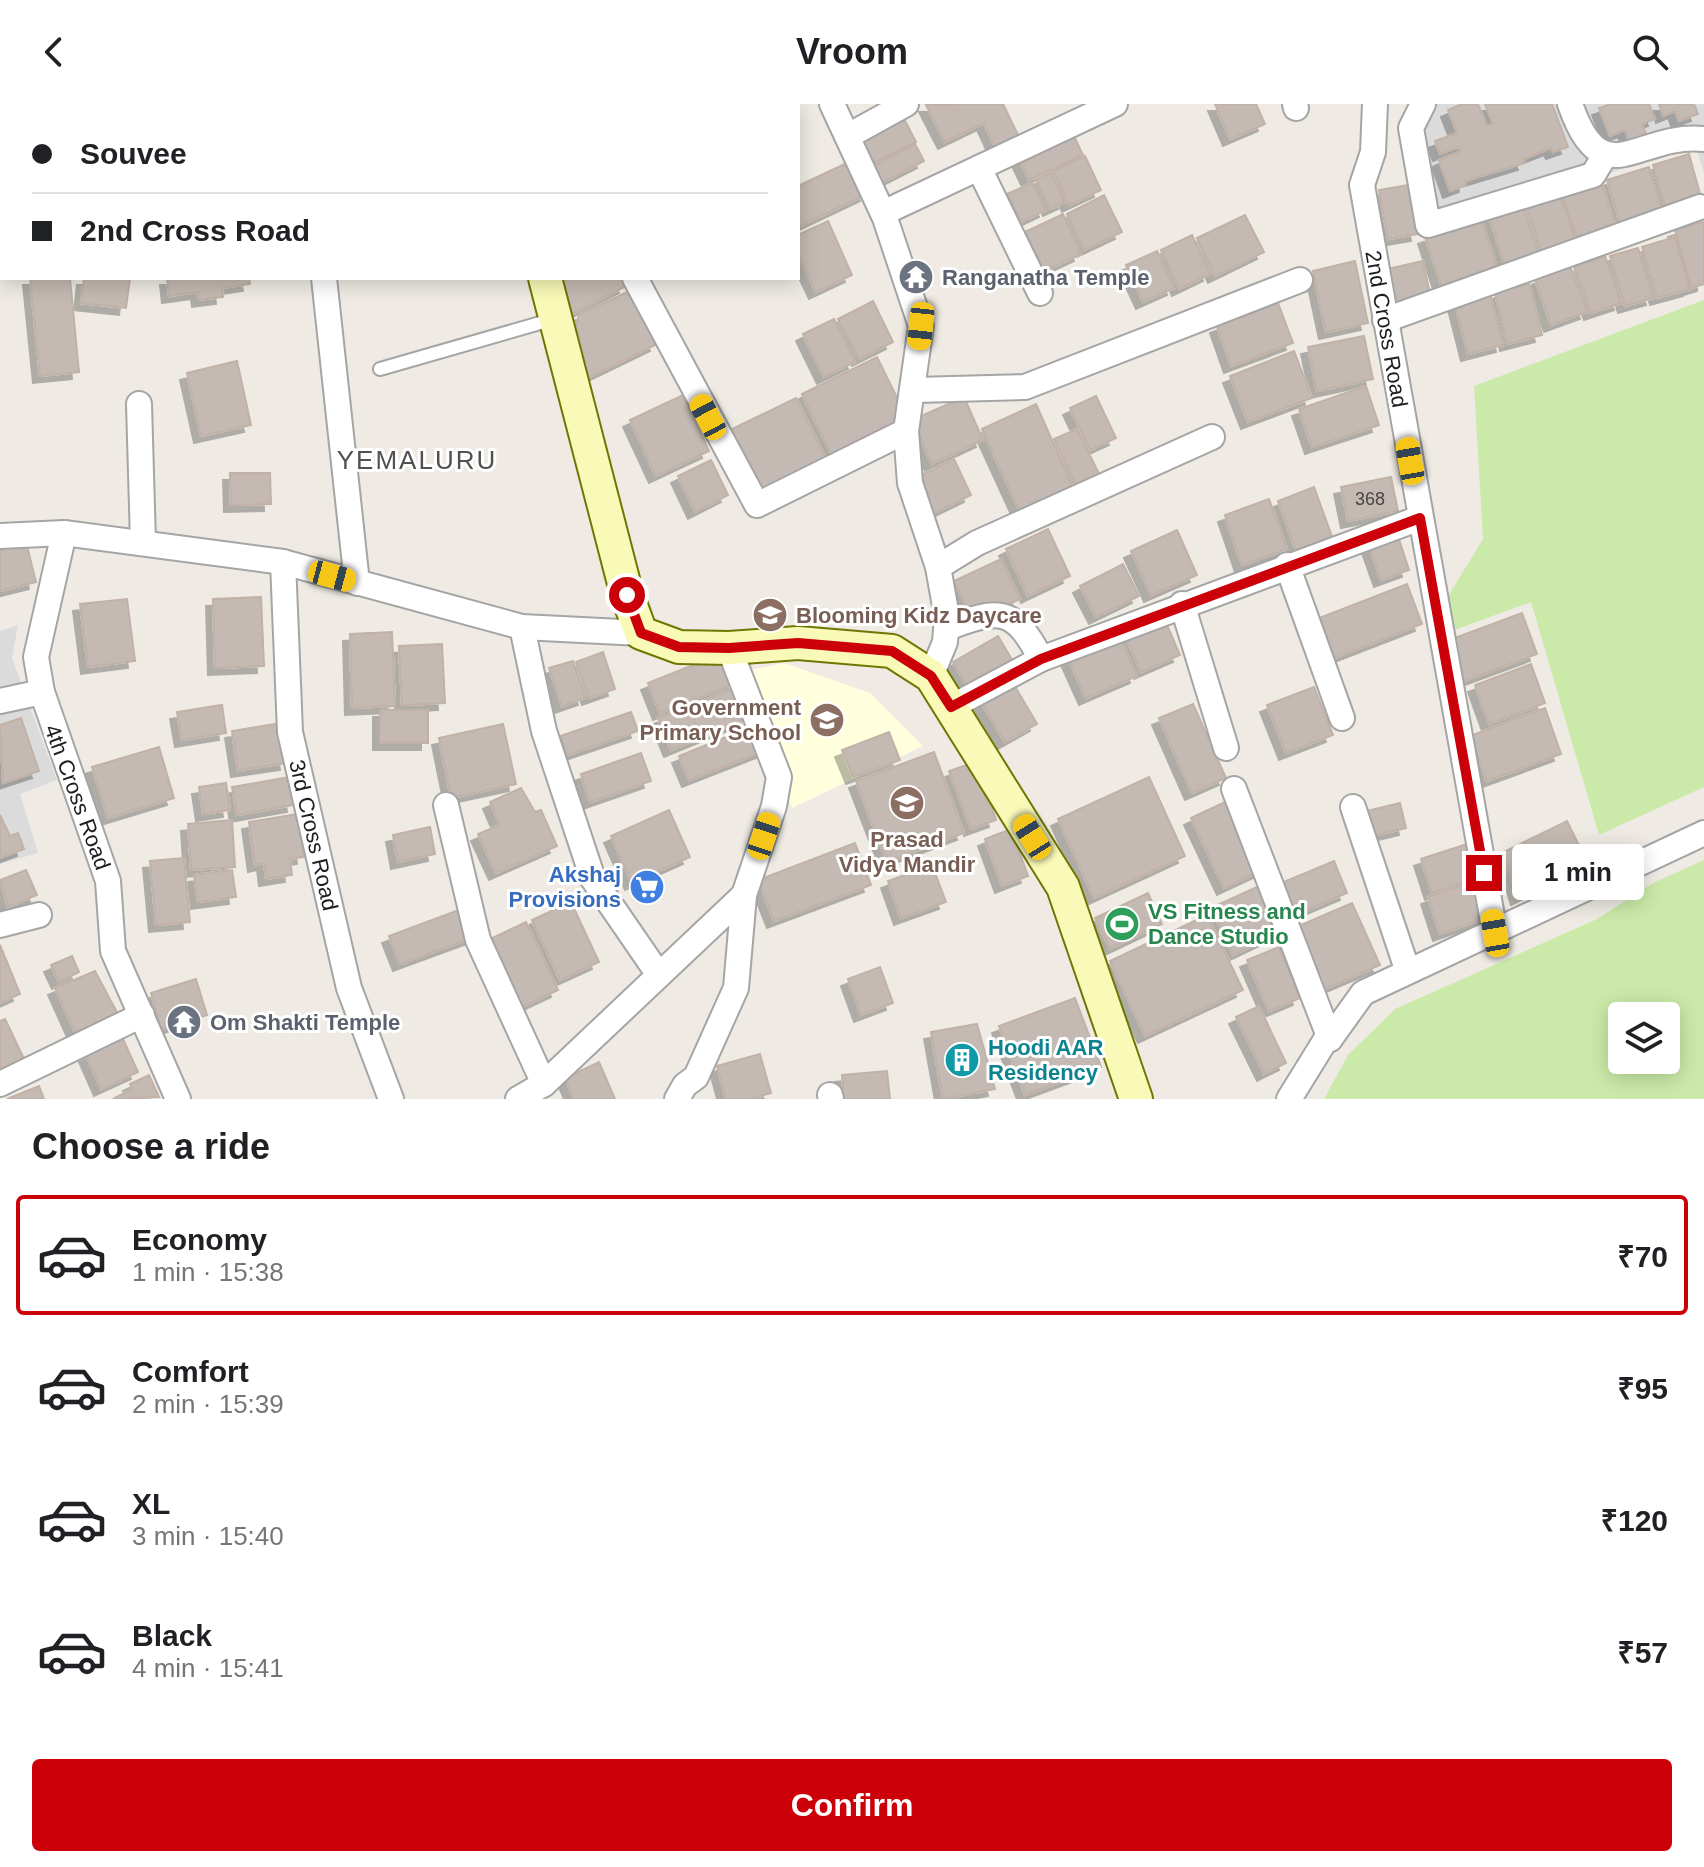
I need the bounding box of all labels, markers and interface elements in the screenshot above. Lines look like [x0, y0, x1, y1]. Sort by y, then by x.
icon: back [32, 30, 76, 74]
icon: search [1628, 30, 1672, 74]
text: Vroom [796, 31, 908, 72]
text: Souvee [80, 137, 187, 170]
text: 2nd Cross Road [80, 214, 310, 247]
street label: 2nd Cross Road [1360, 249, 1413, 410]
temple icon: Ranganatha Temple [897, 258, 935, 296]
place label: Ranganatha Temple [942, 265, 1149, 290]
car [907, 301, 935, 351]
car [686, 390, 730, 444]
car [1394, 435, 1426, 487]
district label: YEMALURU [337, 445, 497, 475]
house number: 368 [1355, 489, 1385, 509]
car [306, 558, 358, 594]
route start [609, 577, 645, 613]
school or university icon: Blooming Kidz Daycare [751, 596, 789, 634]
place label: Blooming Kidz Daycare [796, 603, 1042, 628]
place label: Government Primary School [640, 695, 802, 745]
school or university icon: Government Primary School [808, 701, 846, 739]
street label: 4th Cross Road [40, 721, 115, 873]
street label: 3rd Cross Road [284, 757, 343, 913]
school or university icon: Prasad Vidya Mandir [888, 784, 926, 822]
car [745, 809, 783, 863]
car [1009, 810, 1055, 864]
place label: Prasad Vidya Mandir [839, 827, 976, 877]
callout: 1 min [1512, 845, 1644, 901]
route end [1466, 855, 1502, 891]
text: 1 min [1544, 857, 1612, 887]
place label: Akshaj Provisions [509, 862, 621, 912]
supermarket icon: Akshaj Provisions [628, 868, 666, 906]
place label: VS Fitness and Dance Studio [1148, 899, 1306, 949]
sports icon: VS Fitness and Dance Studio [1103, 905, 1141, 943]
car [1479, 907, 1511, 959]
map controls [1608, 1002, 1680, 1074]
button: layers [1608, 1002, 1680, 1074]
temple icon: Om Shakti Temple [165, 1003, 203, 1041]
place label: Om Shakti Temple [210, 1010, 400, 1035]
place label: Hoodi AAR Residency [988, 1035, 1103, 1085]
building icon: Hoodi AAR Residency [943, 1041, 981, 1079]
text: Choose a ride [32, 1126, 270, 1167]
icon: car [36, 1219, 108, 1291]
text: Economy [132, 1223, 267, 1256]
text: ₹70 [1617, 1240, 1668, 1273]
text: 1 min · 15:38 [132, 1257, 284, 1287]
icon: car [36, 1351, 108, 1423]
text: Comfort [132, 1355, 249, 1388]
text: ₹95 [1617, 1372, 1668, 1405]
text: 2 min · 15:39 [132, 1389, 284, 1419]
icon: car [36, 1483, 108, 1555]
text: XL [132, 1487, 170, 1520]
text: ₹120 [1601, 1504, 1668, 1537]
text: 3 min · 15:40 [132, 1521, 284, 1551]
icon: car [36, 1615, 108, 1687]
text: Black [132, 1619, 212, 1652]
text: ₹57 [1617, 1636, 1668, 1669]
text: 4 min · 15:41 [132, 1653, 284, 1683]
button: Confirm [32, 1759, 1672, 1851]

